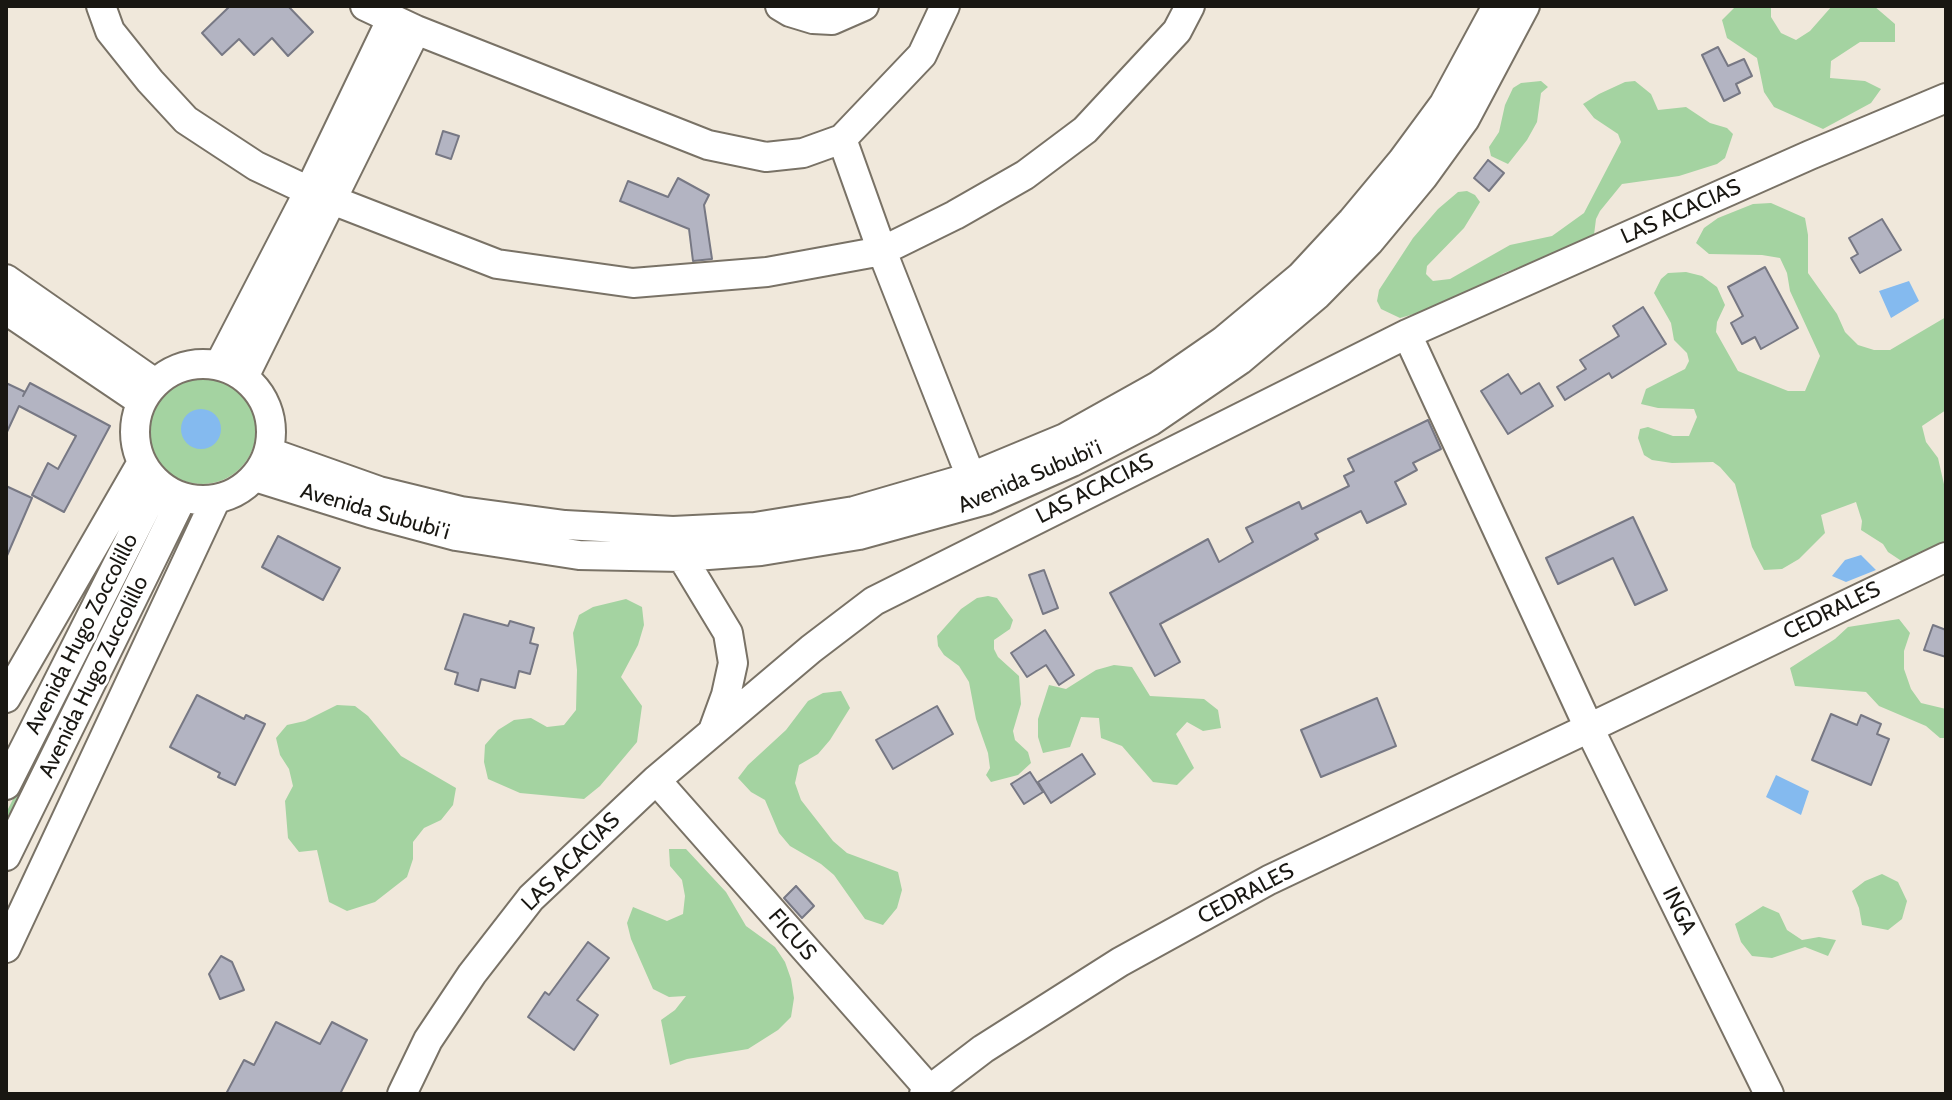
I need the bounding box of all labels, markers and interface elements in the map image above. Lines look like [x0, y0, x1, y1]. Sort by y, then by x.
street label: LAS ACACIAS [1617, 174, 1745, 250]
street label: Avenida Sububi'i [954, 435, 1106, 519]
street label: LAS ACACIAS [1032, 448, 1158, 530]
street label: Avenida Sububi'i [297, 478, 453, 546]
street label: Avenida Hugo Zoccolillo [20, 529, 144, 739]
street label: Avenida Hugo Zuccolillo [34, 572, 154, 782]
street label: CEDRALES [1779, 576, 1885, 646]
street label: LAS ACACIAS [516, 807, 626, 917]
street label: CEDRALES [1194, 858, 1298, 930]
street label: INGA [1656, 883, 1702, 939]
street label: FICUS [763, 904, 821, 966]

